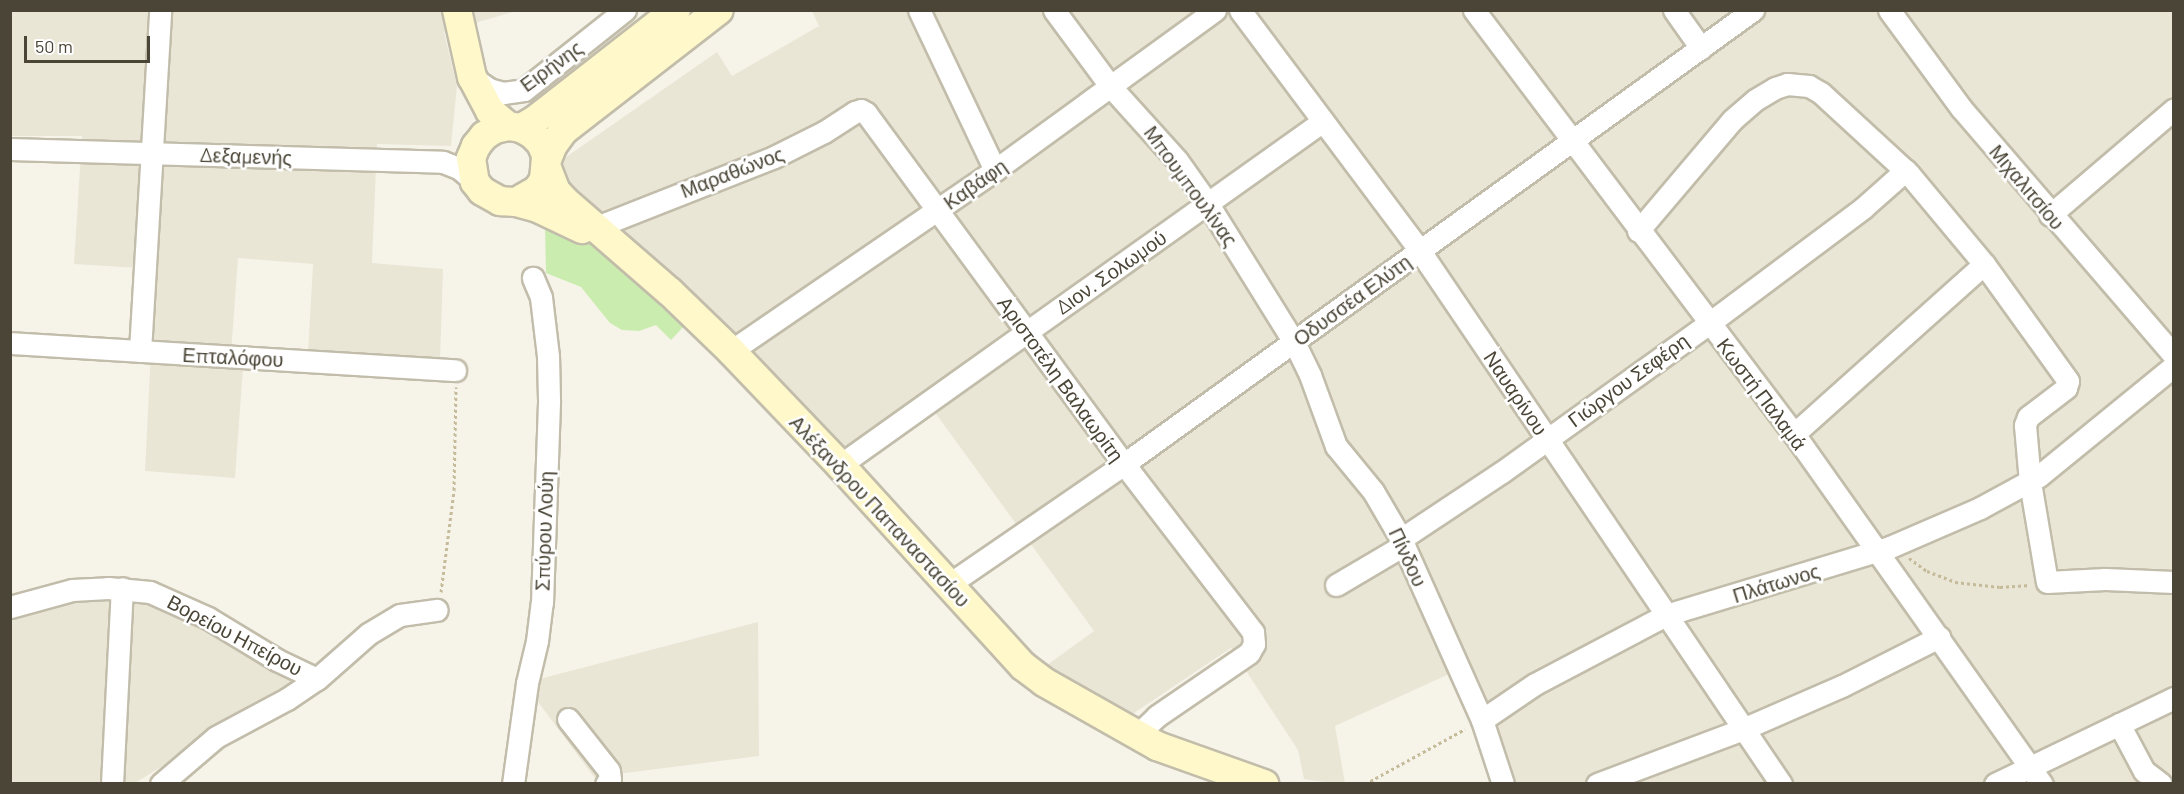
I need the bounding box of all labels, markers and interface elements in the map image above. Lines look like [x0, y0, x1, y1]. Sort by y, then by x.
scale bar [27, 24, 153, 62]
text: 50 m [35, 35, 73, 57]
street label: Ειρήνης [515, 35, 587, 97]
street label: Μπουμπουλίνας [1139, 121, 1243, 251]
street label: Μιχαλιτσίου [1985, 140, 2069, 234]
street label: Μαραθώνος [677, 141, 787, 203]
street label: Δεξαμενής [199, 142, 293, 170]
street label: Καβάφη [939, 154, 1011, 214]
street label: Διον. Σολωμού [1051, 225, 1171, 319]
street label: Οδυσσέα Ελύτη [1288, 249, 1416, 351]
street label: Αριστοτέλη Βαλαωρίτη [993, 292, 1129, 466]
street label: Γιώργου Σεφέρη [1563, 328, 1693, 432]
street label: Κωστή Παλαμά [1712, 333, 1812, 455]
street label: Επταλόφου [182, 342, 284, 372]
street label: Ναυαρίνου [1479, 346, 1553, 440]
street label: Αλέξανδρου Παπαναστασίου [785, 410, 975, 612]
street label: Σπύρου Λούη [530, 471, 558, 591]
street label: Πίνδου [1384, 524, 1432, 590]
street label: Πλάτωνος [1730, 558, 1822, 608]
street label: Βορείου Ηπείρου [163, 589, 307, 681]

